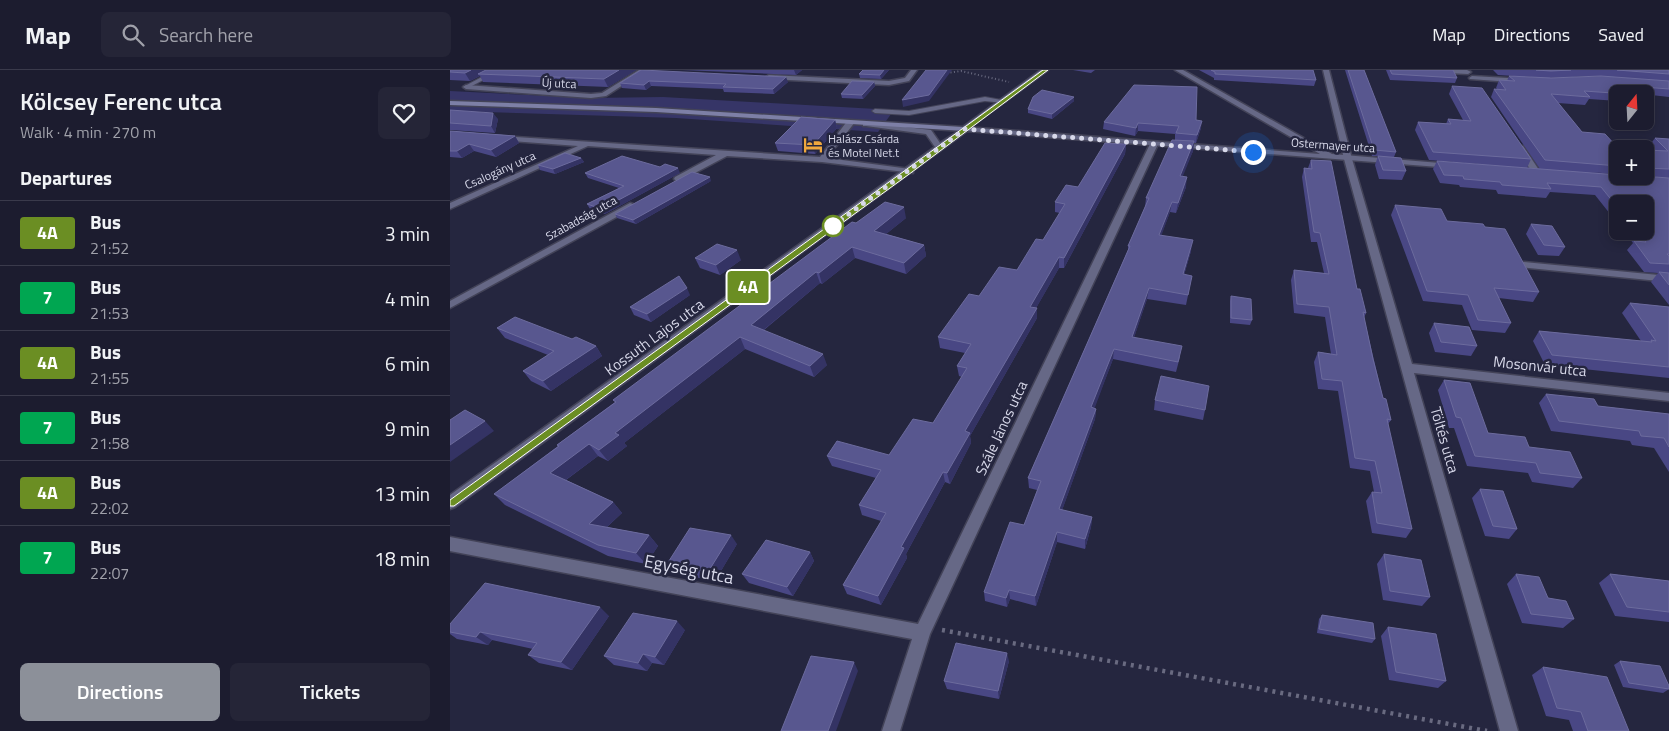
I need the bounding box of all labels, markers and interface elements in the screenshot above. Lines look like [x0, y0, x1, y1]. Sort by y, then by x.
search box [101, 12, 451, 57]
text: Map [25, 17, 71, 53]
text: Search here [159, 20, 253, 49]
icon: search [119, 21, 147, 49]
text: Map [1432, 21, 1466, 48]
text: Directions [1494, 21, 1570, 48]
text: Saved [1598, 21, 1644, 48]
street label: Új utca [541, 73, 577, 93]
text: Kölcsey Ferenc utca [20, 83, 222, 119]
north arrow [1609, 85, 1654, 130]
map controls [1609, 85, 1654, 240]
button: heart [378, 87, 430, 139]
text: Walk · 4 min · 270 m [20, 120, 156, 144]
place label: Halász Csárda és Motel Net.t [828, 129, 900, 162]
street label: Ostermayer utca [1290, 133, 1376, 157]
hotel icon: Halász Csárda és Motel Net.t [802, 134, 824, 156]
your location [1241, 140, 1266, 165]
button: + [1609, 140, 1654, 185]
street label: Csalogány utca [461, 146, 539, 194]
text: Departures [20, 163, 112, 192]
street label: Szabadság utca [542, 191, 620, 245]
button: − [1609, 195, 1654, 240]
text: Bus [90, 207, 121, 236]
unlabelled marker [822, 215, 844, 237]
text: 4A [37, 219, 58, 246]
text: 3 min [385, 219, 430, 248]
text: 21:52 [90, 236, 129, 260]
line badge: 4A [726, 271, 770, 303]
text: Bus [90, 272, 121, 301]
text: 4A [738, 273, 758, 300]
text: 7 [42, 284, 53, 311]
text: 4 min [385, 284, 430, 313]
street label: Kossuth Lajos utca [599, 293, 709, 381]
text: 21:53 [90, 301, 129, 325]
text: Bus [90, 337, 121, 366]
text: 4A [37, 349, 58, 376]
text: 6 min [385, 349, 430, 378]
street label: Mosonvár utca [1492, 350, 1588, 382]
text: 21:55 [90, 366, 129, 390]
street label: Szále János utca [969, 376, 1033, 479]
text: Bus [90, 402, 121, 431]
street label: Töltés utca [1425, 404, 1466, 476]
text: 7 [42, 414, 53, 441]
text: 9 min [385, 414, 430, 443]
text: 21:58 [90, 431, 129, 455]
text: Bus [90, 467, 121, 496]
text: 4A [37, 479, 58, 506]
text: 13 min [374, 479, 430, 508]
text: 22:02 [90, 496, 129, 520]
text: Bus [90, 532, 121, 561]
text: 7 [42, 544, 53, 571]
text: 18 min [374, 544, 430, 573]
street label: Egység utca [642, 547, 736, 591]
text: 22:07 [90, 561, 129, 585]
button: Directions [20, 663, 220, 721]
button: Tickets [230, 663, 430, 721]

